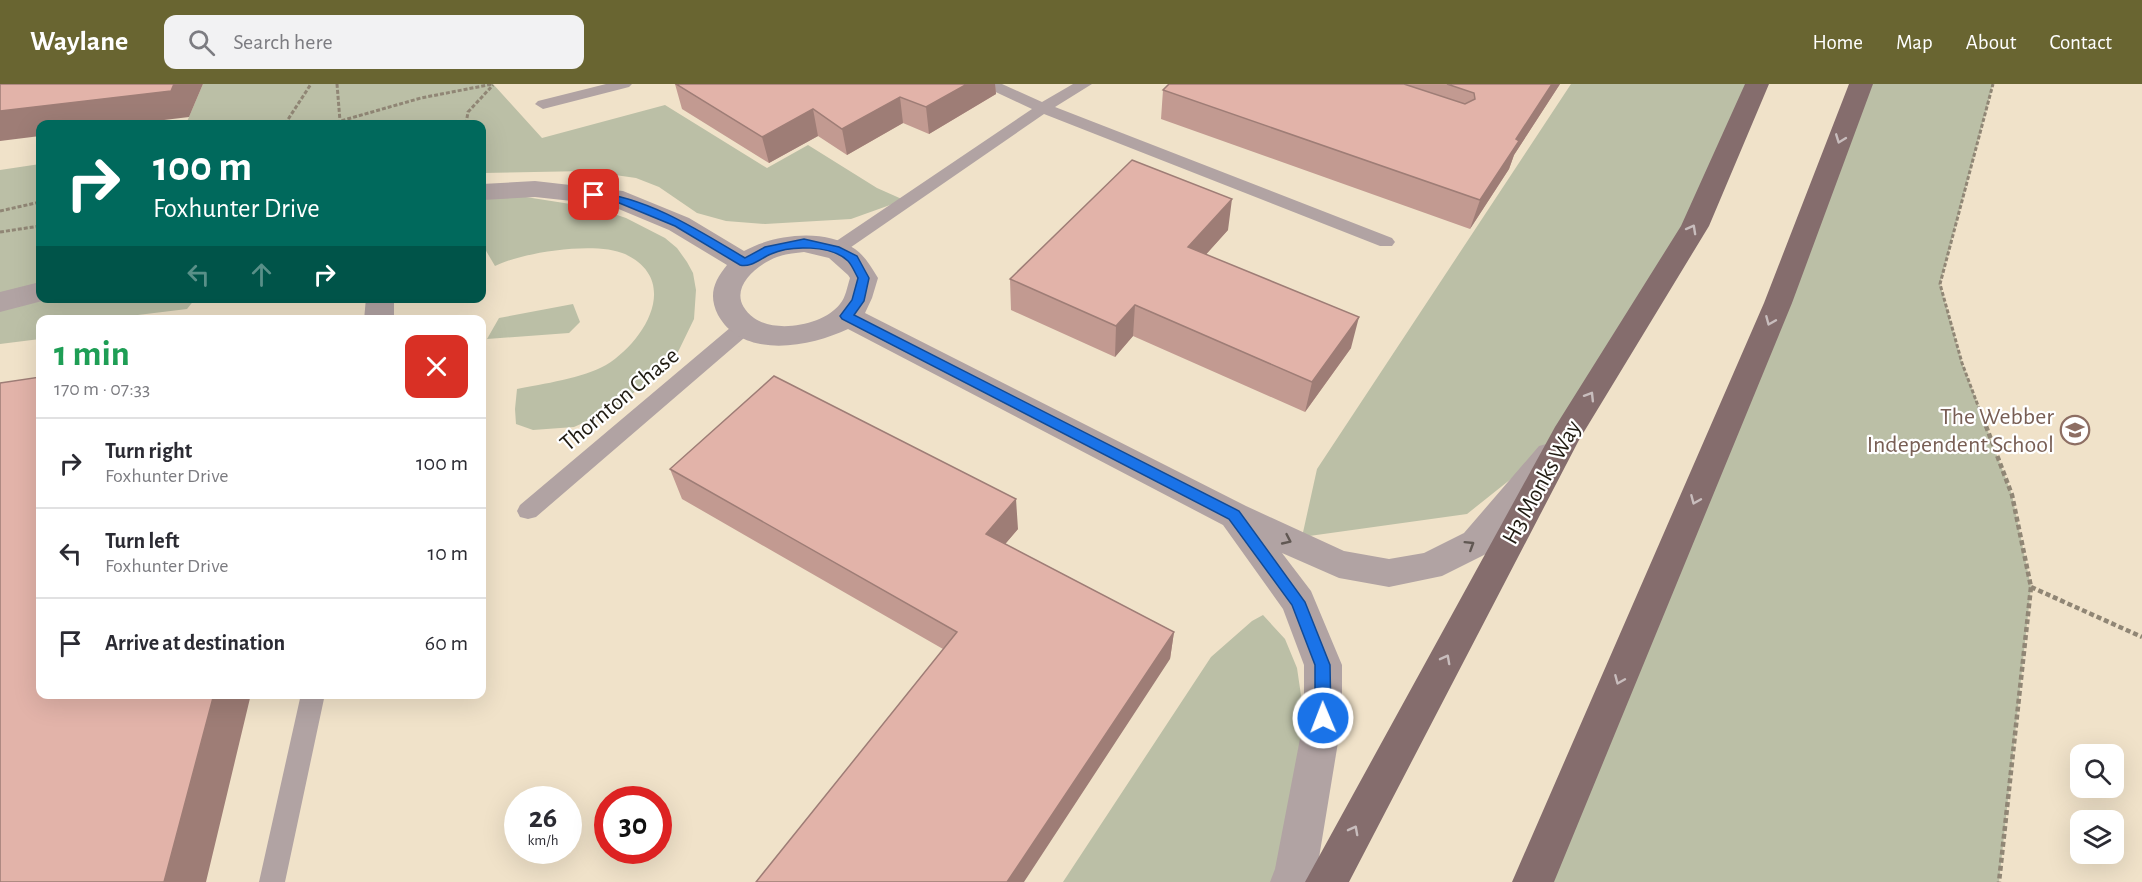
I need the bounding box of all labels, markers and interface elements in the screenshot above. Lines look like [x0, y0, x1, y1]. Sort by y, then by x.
search box [164, 15, 584, 69]
icon: search [185, 26, 218, 59]
text: Waylane [30, 28, 128, 56]
text: Search here [233, 31, 333, 53]
text: Home [1812, 32, 1863, 53]
text: Map [1896, 32, 1933, 53]
text: About [1966, 32, 2016, 53]
text: Contact [2049, 32, 2112, 53]
one-way arrow [1835, 132, 1847, 143]
icon: right [54, 144, 132, 222]
text: 100 m [153, 146, 252, 188]
pin [568, 169, 619, 220]
icon: arrive [577, 178, 610, 211]
text: Foxhunter Drive [153, 195, 320, 222]
one-way arrow [1685, 225, 1696, 236]
icon: left [182, 258, 215, 291]
icon: ahead [245, 258, 278, 291]
icon: right [308, 258, 341, 291]
one-way arrow [1766, 314, 1778, 325]
button: close [405, 335, 468, 398]
text: 1 min [54, 336, 130, 372]
street label: Thornton Chase [556, 343, 684, 456]
text: 170 m · 07:33 [54, 379, 150, 399]
one-way arrow [1583, 391, 1594, 402]
place label: The Webber Independent School [1867, 405, 2054, 457]
school or university icon: The Webber Independent School [2059, 414, 2091, 446]
street label: H3 Monks Way [1498, 416, 1586, 548]
text: Turn right [105, 440, 192, 462]
icon: right [54, 447, 87, 480]
text: 100 m [416, 452, 468, 474]
text: Foxhunter Drive [105, 466, 229, 486]
one-way arrow [1690, 494, 1702, 505]
text: Turn left [105, 530, 179, 552]
one-way arrow [1281, 533, 1292, 545]
icon: left [54, 537, 87, 570]
text: 10 m [428, 542, 468, 564]
one-way arrow [1464, 542, 1475, 553]
text: Foxhunter Drive [105, 556, 229, 576]
icon: arrive [54, 627, 87, 660]
text: Arrive at destination [105, 632, 285, 654]
text: 60 m [425, 632, 468, 654]
one-way arrow [1439, 654, 1450, 665]
one-way arrow [1614, 674, 1626, 685]
position arrow [1291, 686, 1355, 750]
map controls [2070, 744, 2124, 864]
button: search [2070, 744, 2124, 798]
speed limit sign: 30 [594, 786, 672, 864]
text: 26 [529, 803, 557, 833]
button: layers [2070, 810, 2124, 864]
one-way arrow [1347, 826, 1358, 837]
text: km/h [528, 833, 558, 848]

